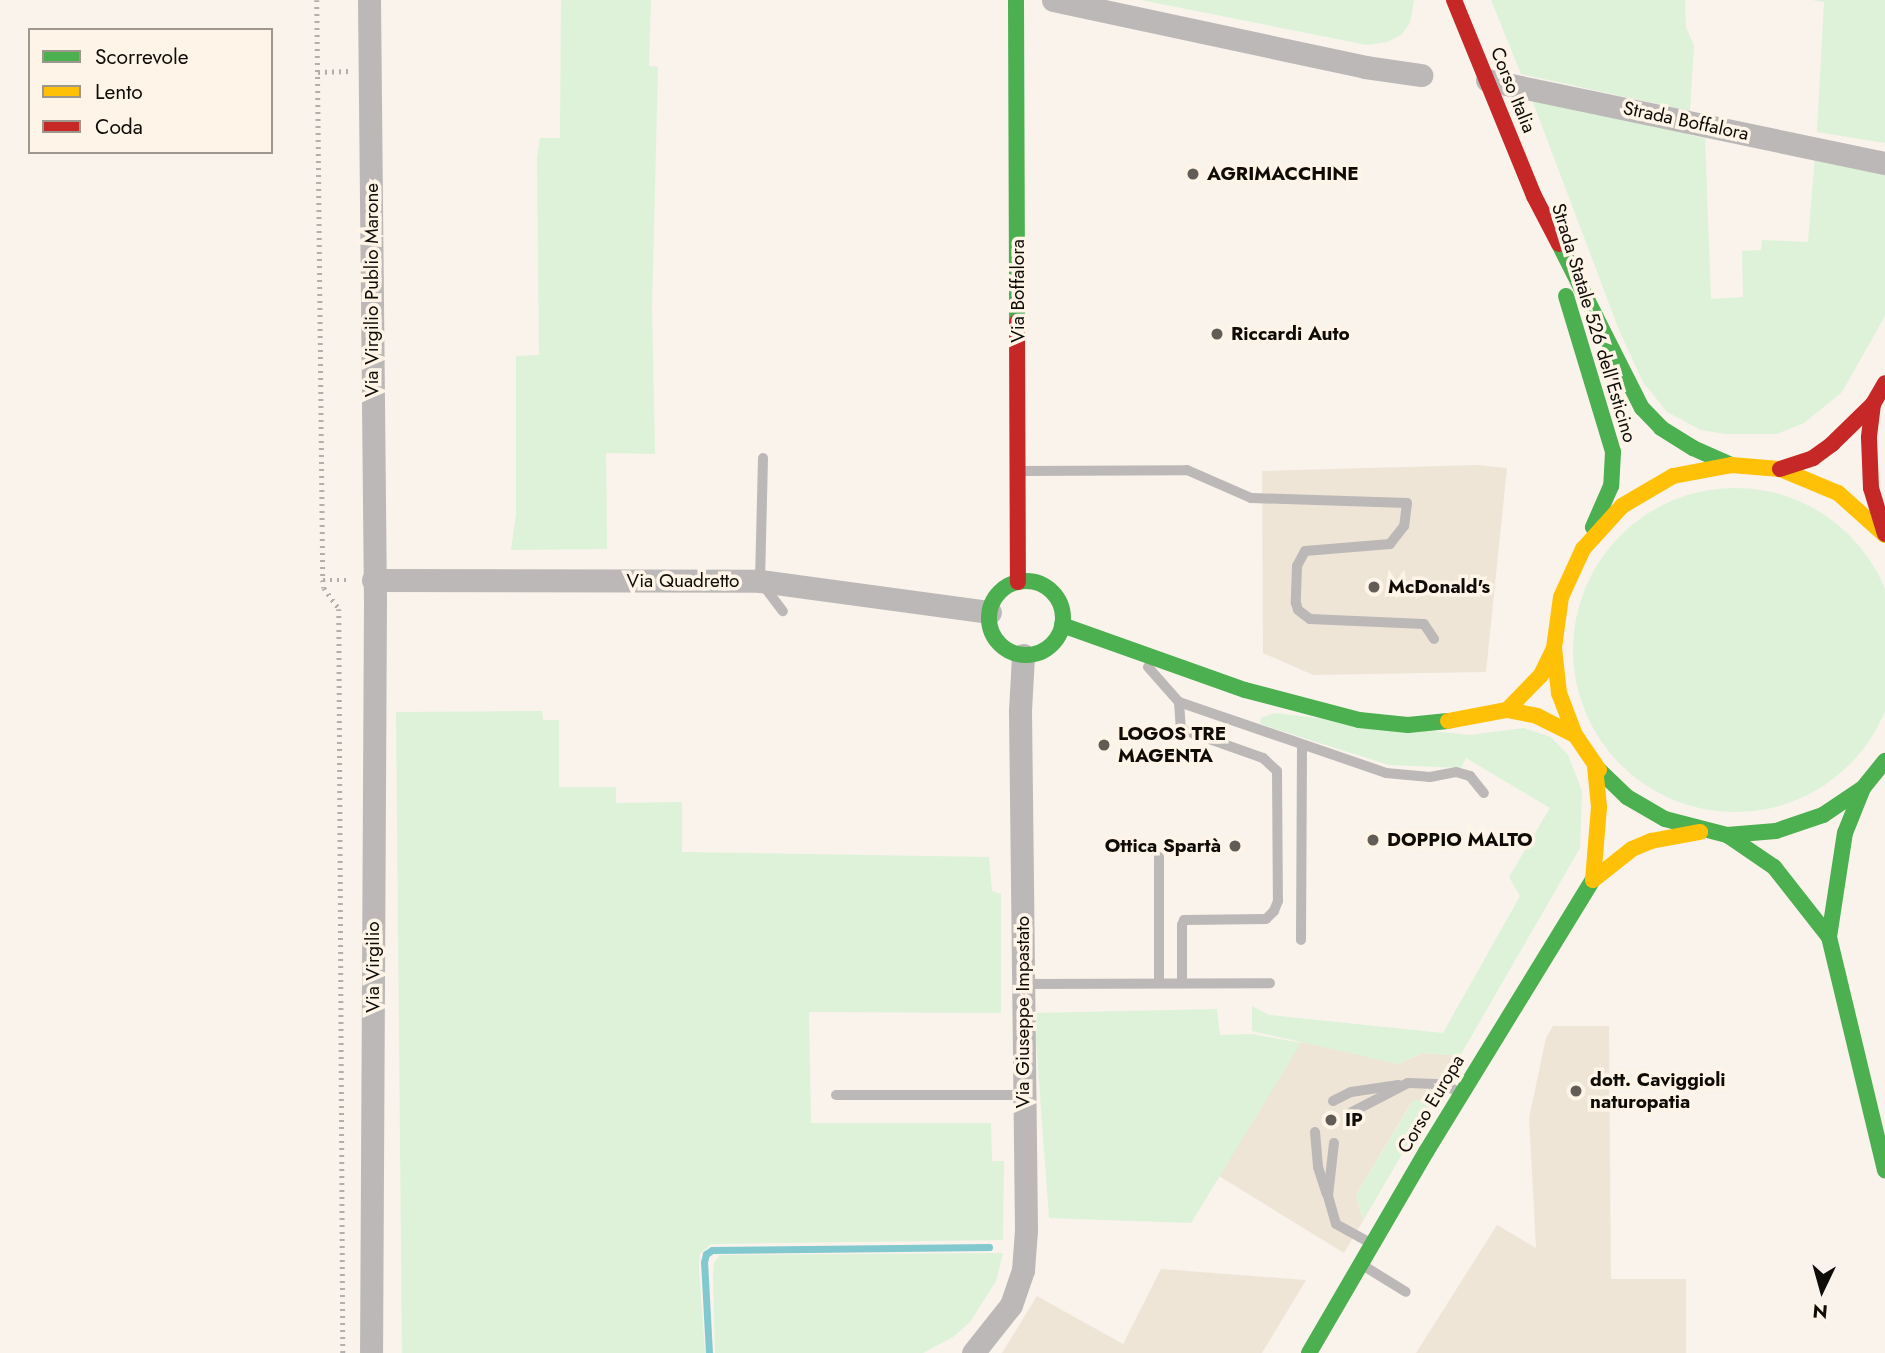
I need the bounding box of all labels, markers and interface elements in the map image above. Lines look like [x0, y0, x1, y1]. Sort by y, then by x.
legend [28, 28, 273, 154]
text: Scorrevole [95, 42, 189, 72]
street label: Corso Italia [1485, 44, 1541, 136]
text: Lento [95, 77, 143, 107]
street label: Strada Boffalora [1621, 97, 1751, 145]
text: Coda [95, 112, 143, 142]
place label: AGRIMACCHINE [1207, 163, 1359, 185]
marker: AGRIMACCHINE [1185, 166, 1201, 182]
street label: Via Virgilio Publio Marone [361, 183, 383, 397]
street label: Strada Statale 526 dell'Esticino [1547, 201, 1641, 445]
street label: Via Boffalora [1007, 239, 1029, 343]
place label: Riccardi Auto [1231, 323, 1350, 345]
marker: Riccardi Auto [1209, 326, 1225, 342]
street label: Via Quadretto [627, 570, 739, 592]
place label: McDonald's [1388, 576, 1490, 598]
marker: McDonald's [1366, 579, 1382, 595]
place label: LOGOS TRE MAGENTA [1118, 723, 1226, 767]
marker: LOGOS TRE MAGENTA [1096, 737, 1112, 753]
place label: DOPPIO MALTO [1387, 829, 1532, 851]
marker: DOPPIO MALTO [1365, 832, 1381, 848]
place label: Ottica Spartà [1105, 835, 1221, 857]
marker: Ottica Spartà [1227, 838, 1243, 854]
street label: Via Giuseppe Impastato [1012, 916, 1034, 1108]
street label: Via Virgilio [362, 921, 384, 1013]
street label: Corso Europa [1393, 1051, 1469, 1157]
place label: dott. Caviggioli naturopatia [1590, 1069, 1726, 1113]
marker: dott. Caviggioli naturopatia [1568, 1083, 1584, 1099]
place label: IP [1345, 1109, 1363, 1131]
marker: IP [1323, 1112, 1339, 1128]
north arrow [1787, 1255, 1857, 1325]
text: N [1811, 1297, 1829, 1326]

